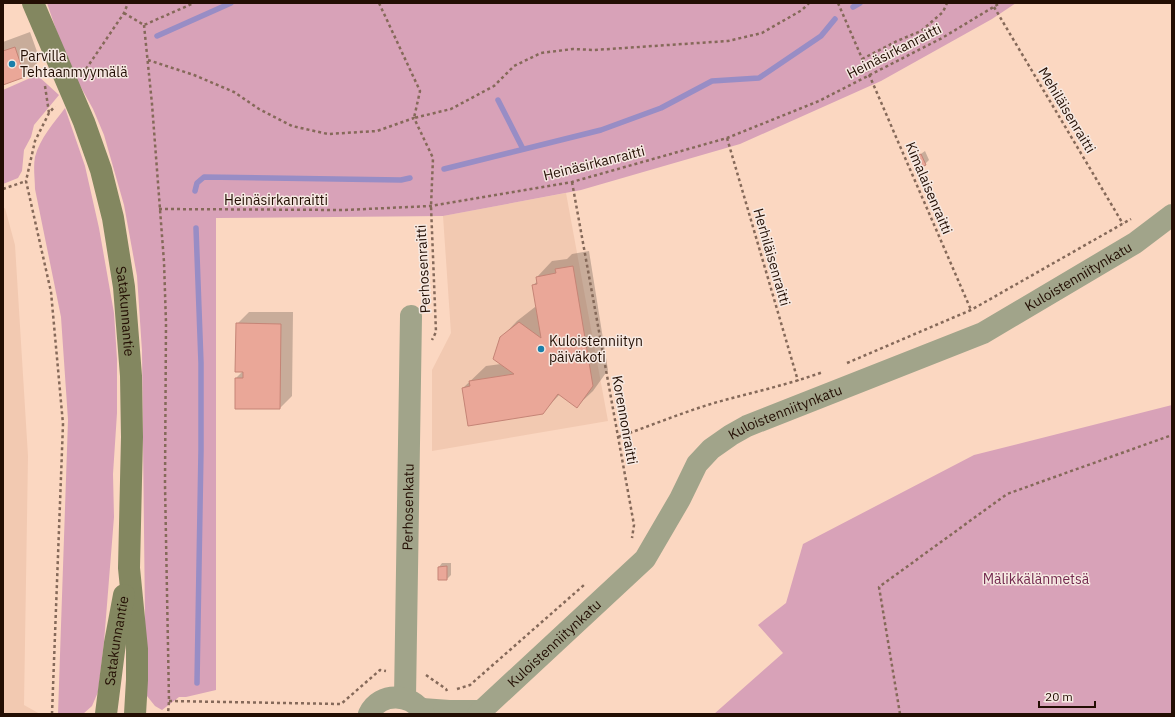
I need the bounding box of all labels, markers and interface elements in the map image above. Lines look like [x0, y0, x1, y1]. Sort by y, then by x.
street label: Heinäsirkanraitti [844, 19, 944, 83]
place label: Parvilla Tehtaanmyymälä [20, 47, 128, 81]
marker: Parvilla Tehtaanmyymälä [7, 59, 17, 69]
street label: Mehiläisenraitti [1034, 64, 1100, 156]
street label: Kimalaisenraitti [901, 139, 957, 237]
street label: Heinäsirkanraitti [541, 142, 647, 184]
street label: Heinäsirkanraitti [224, 191, 328, 209]
street label: Herhiläisenraitti [749, 206, 795, 308]
street label: Perhosenraitti [412, 224, 434, 314]
street label: Kuloistenniitynkatu [1021, 238, 1135, 315]
street label: Satakunnantie [112, 265, 138, 357]
place label: Kuloistenniityn päiväkoti [549, 332, 643, 366]
marker: Kuloistenniityn päiväkoti [536, 344, 546, 354]
street label: Korennonraitti [608, 374, 642, 466]
street label: Kuloistenniitynkatu [725, 380, 845, 444]
street label: Perhosenkatu [398, 463, 418, 551]
park label: Mälikkälänmetsä [983, 570, 1090, 588]
street label: Satakunnantie [101, 594, 133, 687]
street label: Kuloistenniitynkatu [504, 595, 605, 691]
scale bar [1039, 683, 1095, 709]
text: 20 m [1045, 689, 1073, 704]

